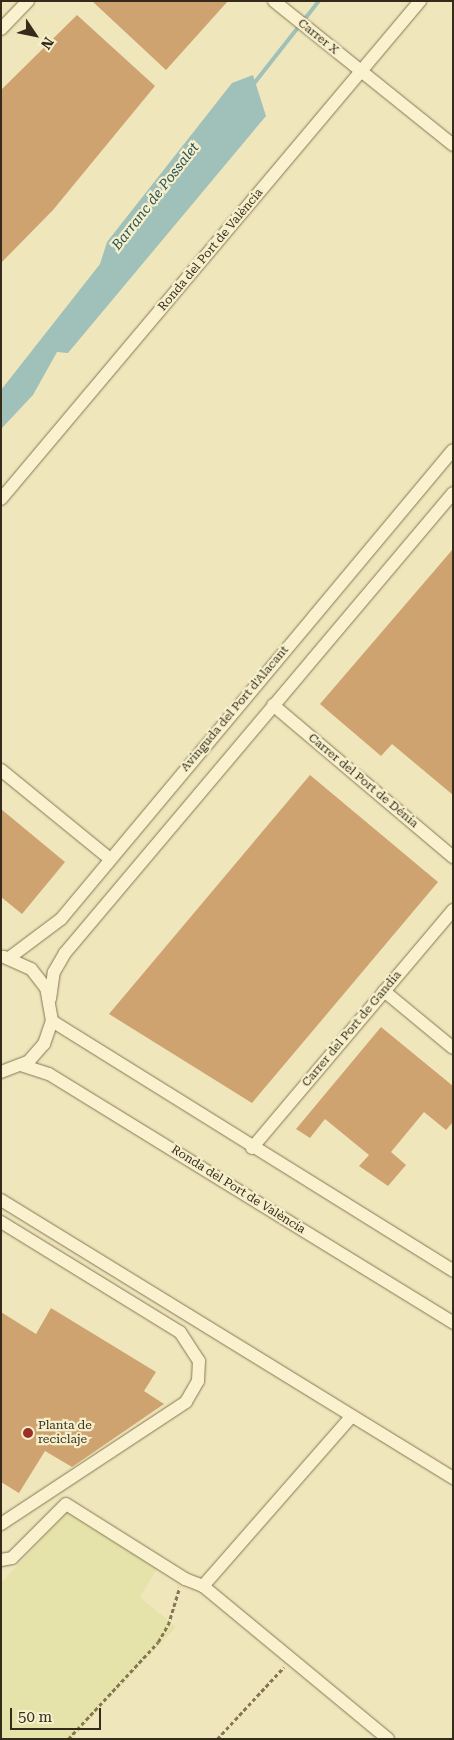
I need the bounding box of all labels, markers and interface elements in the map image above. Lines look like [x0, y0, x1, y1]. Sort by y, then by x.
north arrow [10, 10, 60, 60]
street label: Carrer X [295, 16, 341, 58]
text: N [38, 34, 57, 52]
water label: Barranc de Possalet [108, 139, 202, 253]
street label: Ronda del Port de València [156, 186, 266, 314]
street label: Avinguda del Port d'Alacant [178, 643, 292, 775]
street label: Carrer del Port de Dénia [305, 731, 421, 831]
street label: Carrer del Port de Gandia [299, 968, 405, 1090]
street label: Ronda del Port de València [168, 1143, 308, 1237]
place label: Planta de reciclaje [38, 1419, 92, 1447]
marker: Planta de reciclaje [22, 1427, 34, 1439]
scale bar [12, 1698, 104, 1730]
text: 50 m [18, 1708, 52, 1726]

